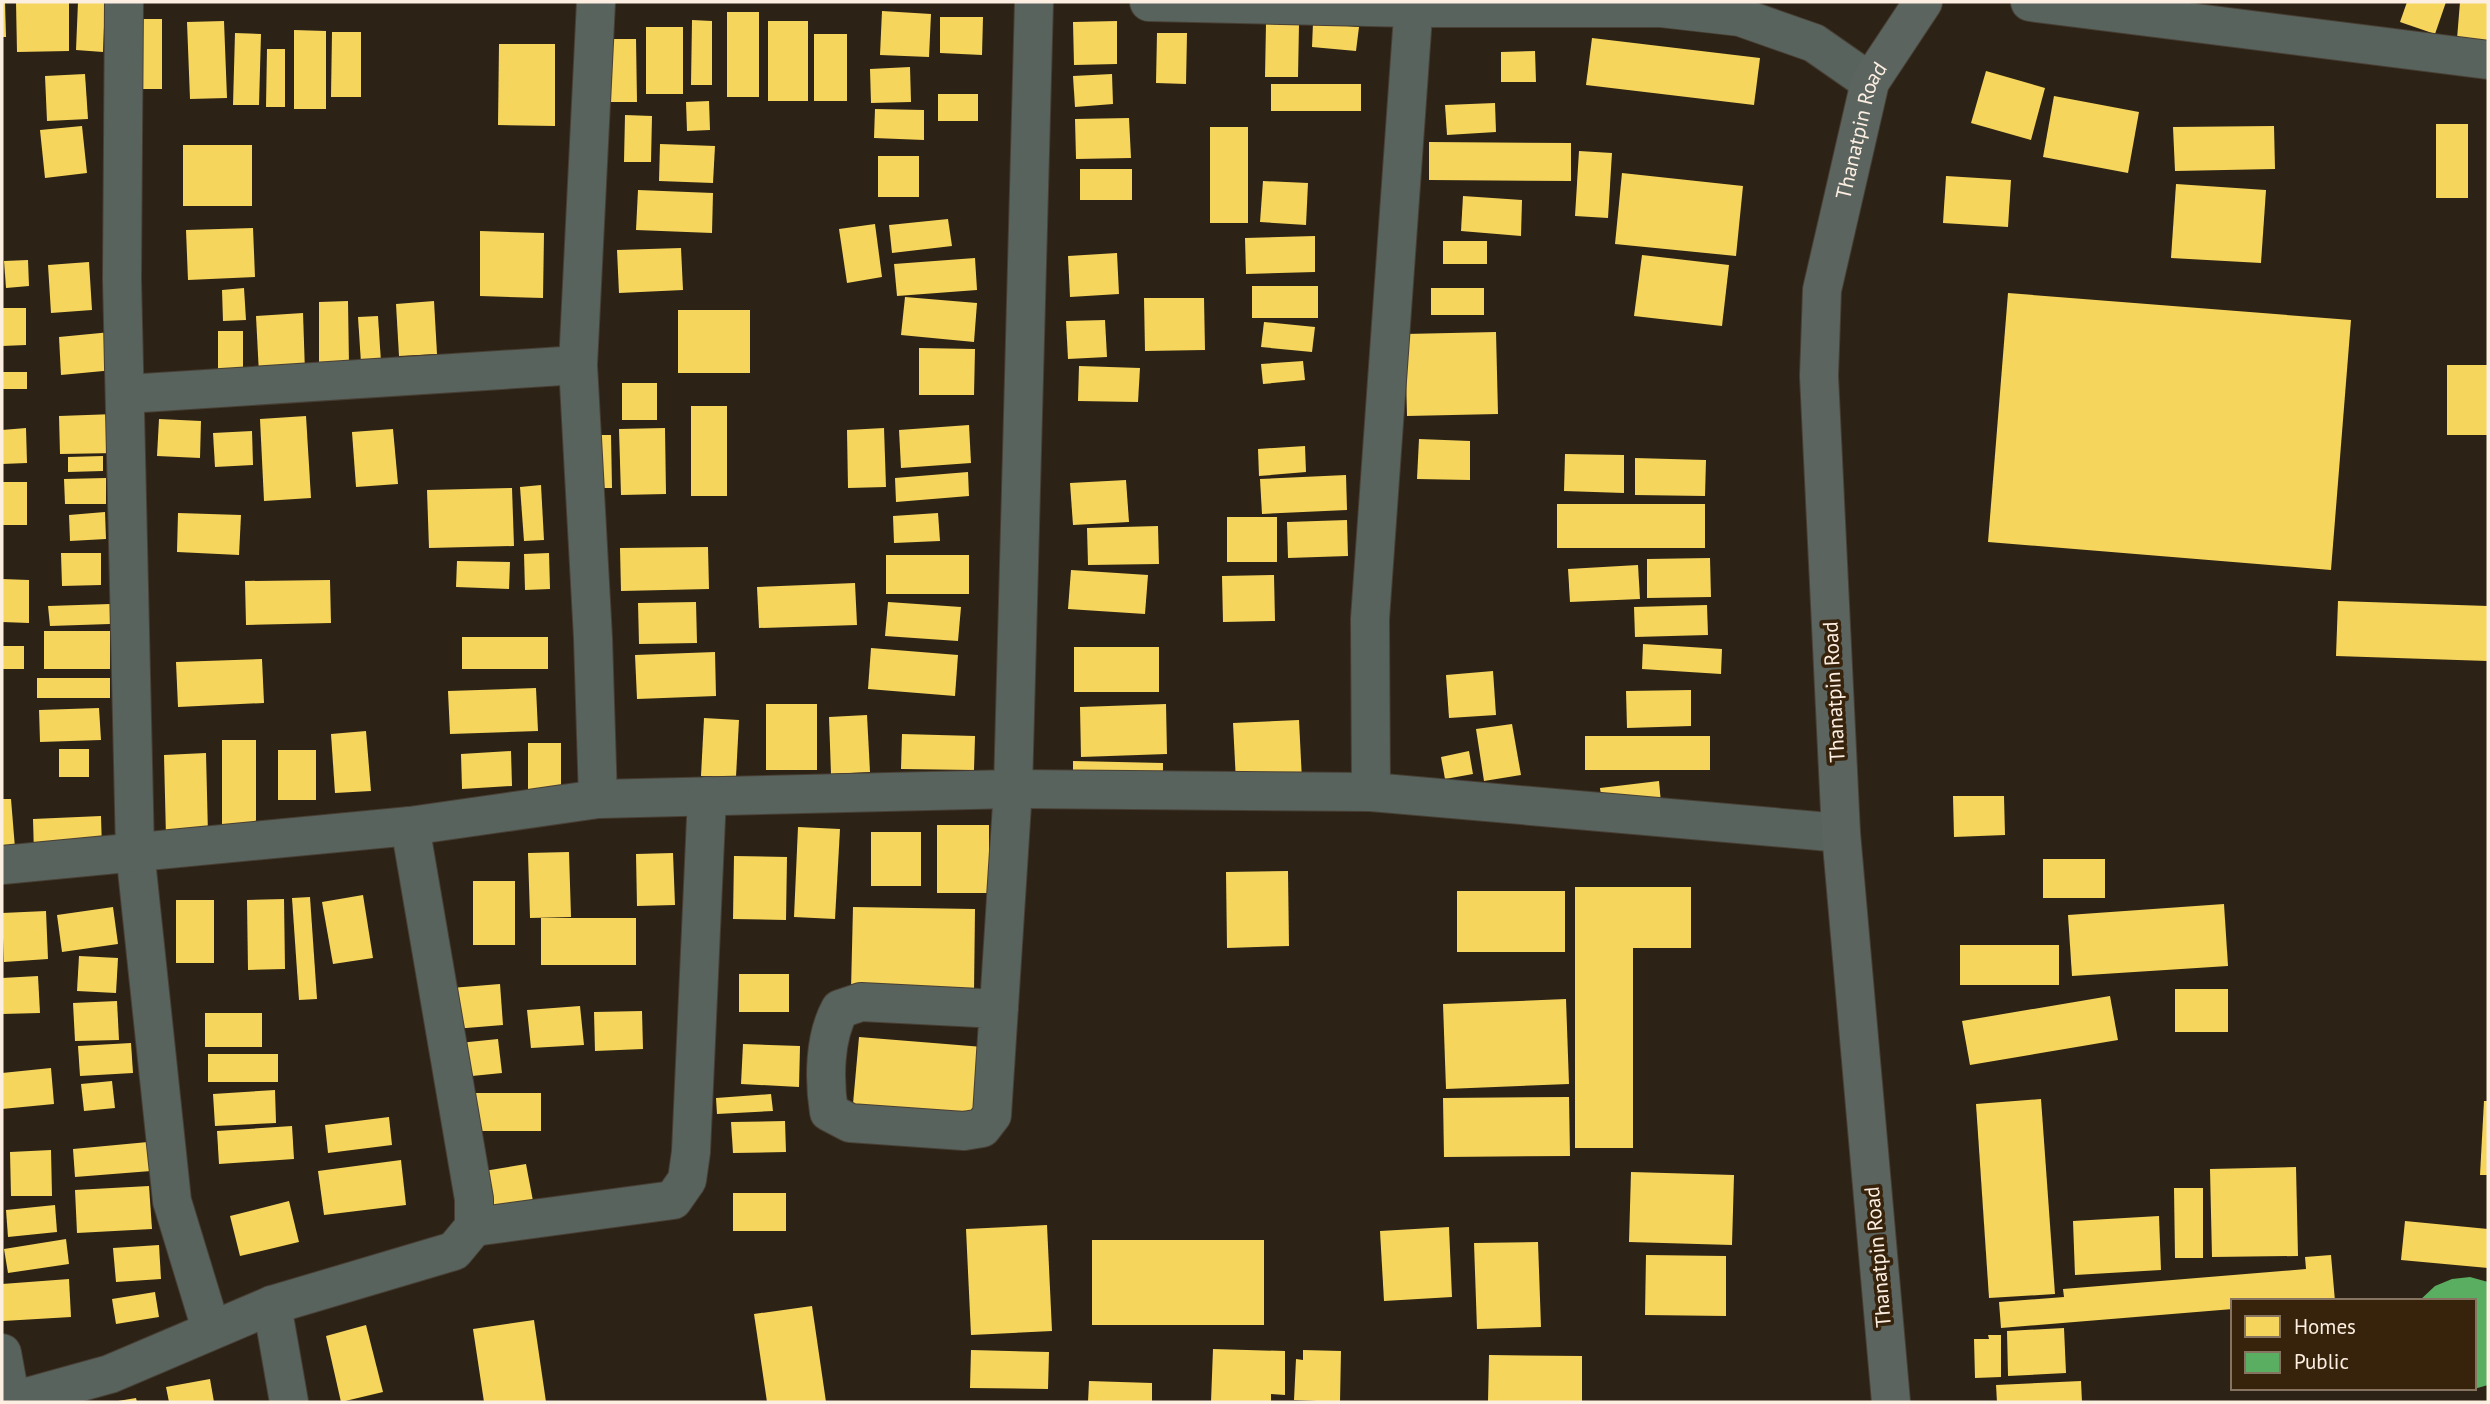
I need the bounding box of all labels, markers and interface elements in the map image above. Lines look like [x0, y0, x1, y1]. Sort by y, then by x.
street label: Thanatpin Road [1829, 56, 1893, 202]
street label: Thanatpin Road [1816, 621, 1851, 763]
street label: Thanatpin Road [1858, 1186, 1897, 1329]
legend [2231, 1299, 2476, 1390]
text: Homes [2294, 1313, 2356, 1340]
text: Public [2294, 1348, 2349, 1375]

